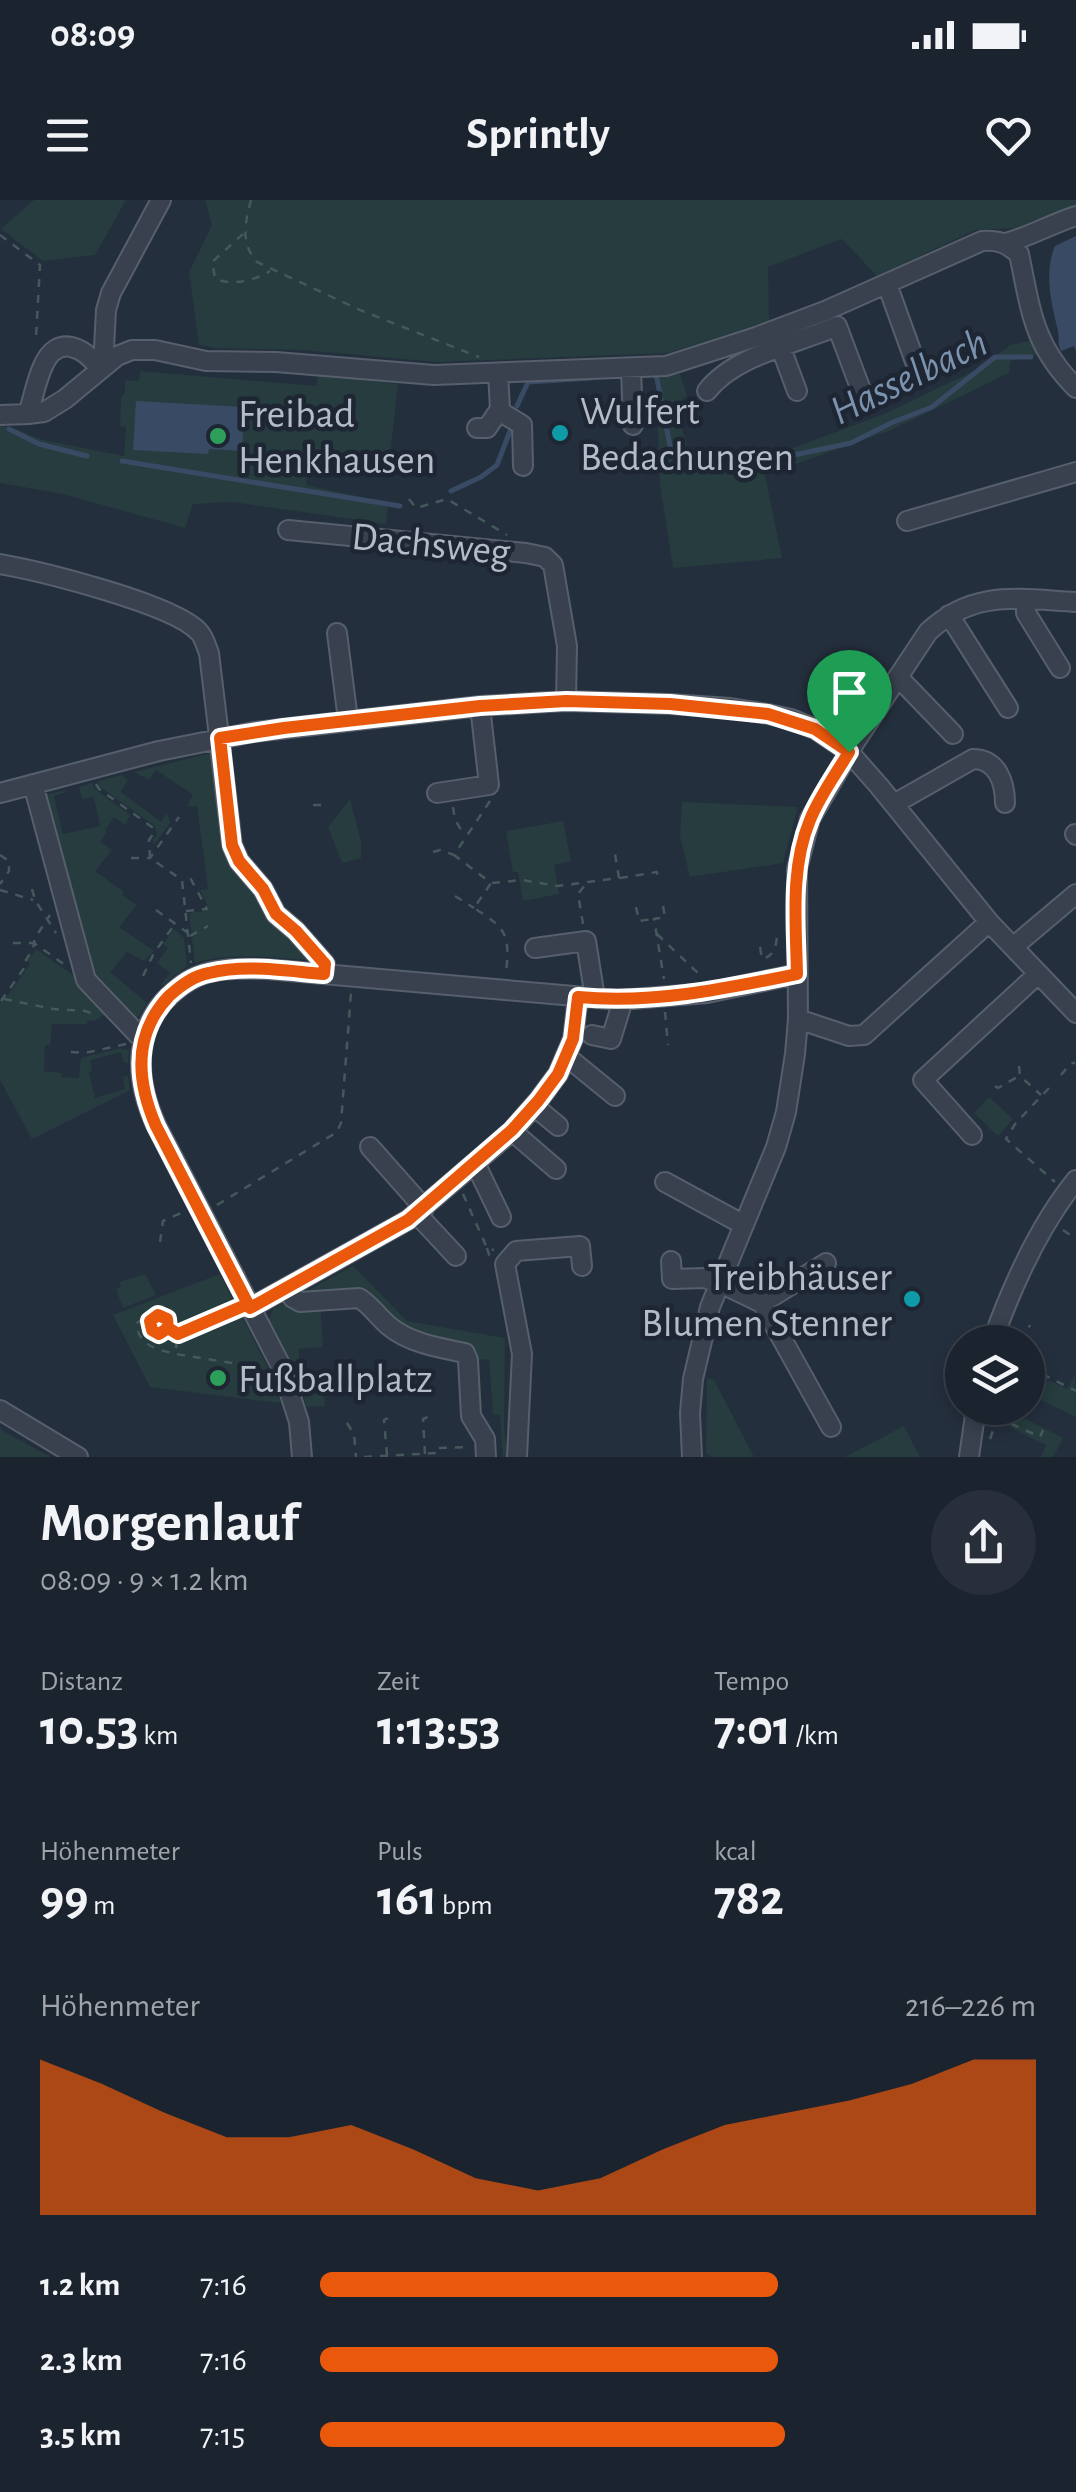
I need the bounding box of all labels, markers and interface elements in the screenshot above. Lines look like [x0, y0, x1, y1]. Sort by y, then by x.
text: 08:09 [50, 16, 135, 54]
icon: menu [40, 108, 95, 163]
icon: heart [981, 108, 1036, 163]
text: Sprintly [466, 112, 610, 157]
water label: Hasselbach [824, 321, 994, 433]
place label: Wulfert Bedachungen [580, 392, 794, 478]
place label: Freibad Henkhausen [238, 395, 435, 481]
marker: Wulfert Bedachungen [549, 422, 571, 444]
marker: Freibad Henkhausen [207, 425, 229, 447]
street label: Dachsweg [350, 517, 513, 573]
pin [807, 650, 892, 753]
icon: arrive [822, 665, 877, 720]
place label: Treibhäuser Blumen Stenner [641, 1258, 892, 1344]
marker: Treibhäuser Blumen Stenner [901, 1288, 923, 1310]
map controls [945, 1325, 1045, 1425]
button: layers [945, 1325, 1045, 1425]
place label: Fußballplatz [238, 1360, 433, 1400]
marker: Fußballplatz [207, 1367, 229, 1389]
button: share [931, 1490, 1036, 1595]
text: Morgenlauf [40, 1496, 298, 1551]
text: 08:09 · 9 × 1.2 km [40, 1564, 249, 1596]
text: Distanz [40, 1668, 123, 1696]
text: Zeit [377, 1668, 420, 1696]
text: Tempo [714, 1668, 789, 1696]
text: 10.53 [40, 1704, 139, 1754]
text: 1:13:53 [377, 1704, 501, 1754]
text: 7:01 [714, 1704, 791, 1754]
text: km [139, 1722, 178, 1750]
text: /km [791, 1722, 839, 1750]
text: Höhenmeter [40, 1838, 180, 1866]
text: Puls [377, 1838, 423, 1866]
text: kcal [714, 1838, 757, 1866]
text: 99 [40, 1874, 88, 1924]
text: 161 [377, 1874, 437, 1924]
text: 782 [714, 1874, 784, 1924]
text: m [88, 1892, 115, 1920]
text: bpm [437, 1892, 493, 1920]
text: Höhenmeter [40, 1990, 200, 2022]
text: 216–226 m [905, 1990, 1036, 2022]
text: 1.2 km [40, 2269, 120, 2301]
text: 7:16 [200, 2269, 247, 2301]
text: 2.3 km [40, 2344, 123, 2376]
text: 7:16 [200, 2344, 247, 2376]
text: 3.5 km [40, 2419, 121, 2451]
text: 7:15 [200, 2419, 245, 2451]

